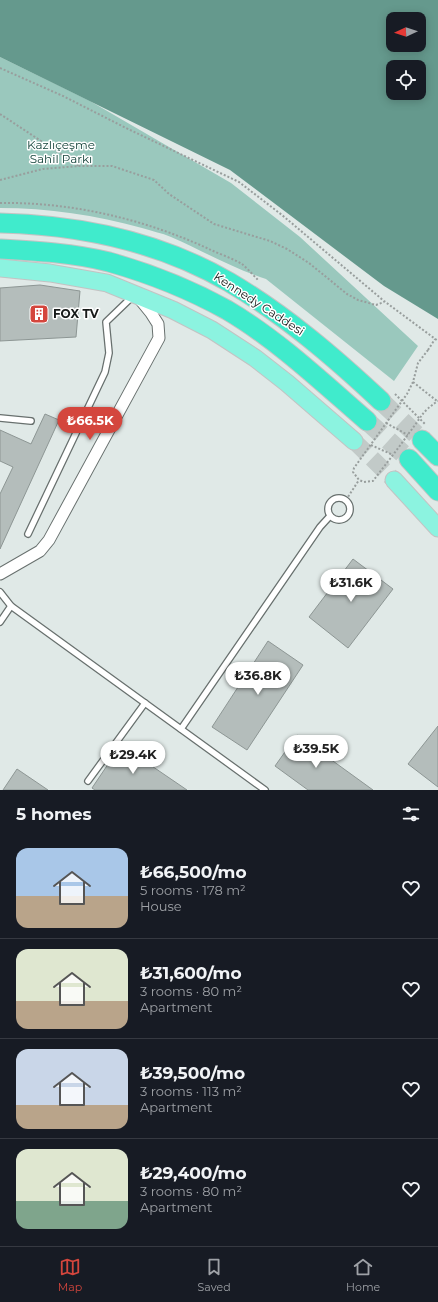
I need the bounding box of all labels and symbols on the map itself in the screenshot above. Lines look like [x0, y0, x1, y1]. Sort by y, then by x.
north arrow [386, 12, 426, 52]
park label: Kazlıçeşme Sahil Parkı [27, 137, 95, 166]
street label: Kennedy Caddesi [211, 269, 307, 338]
building icon: FOX TV [28, 303, 50, 325]
place label: FOX TV [53, 306, 100, 321]
pin: ₺66.5K [57, 407, 123, 441]
pin: ₺31.6K [318, 569, 384, 603]
pin: ₺36.8K [225, 662, 291, 696]
pin: ₺39.5K [283, 735, 349, 769]
pin: ₺29.4K [100, 741, 166, 775]

